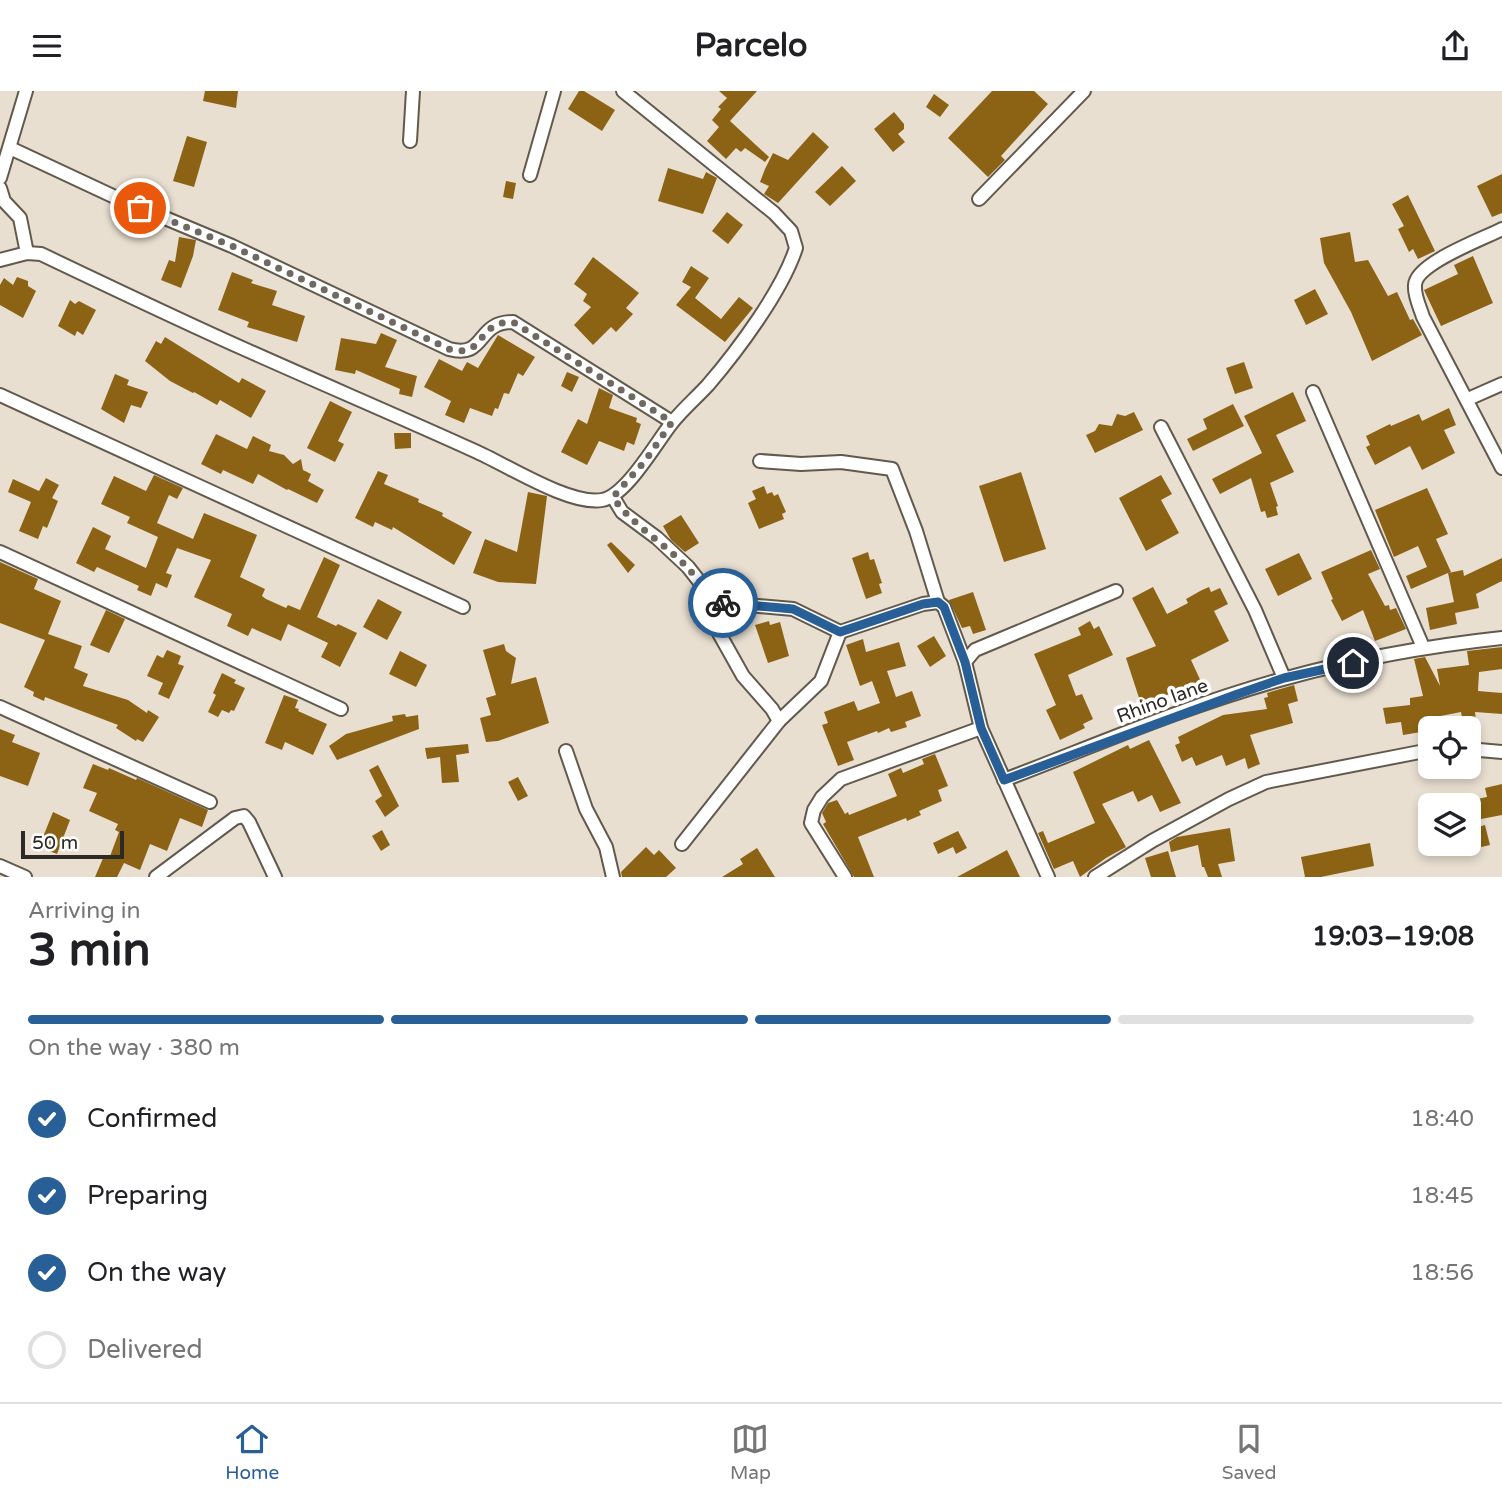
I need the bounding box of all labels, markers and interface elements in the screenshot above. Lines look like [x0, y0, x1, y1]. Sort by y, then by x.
icon: menu [28, 27, 66, 65]
text: Parcelo [695, 27, 807, 65]
icon: share [1436, 27, 1474, 65]
pin [110, 178, 170, 238]
icon: bag [121, 189, 159, 227]
courier [688, 568, 758, 638]
icon: bike [704, 584, 742, 622]
pin [1323, 633, 1383, 693]
icon: home [1334, 644, 1372, 682]
street label: Rhino lane [1114, 674, 1211, 728]
map controls [1418, 716, 1481, 856]
button: locate [1418, 716, 1481, 779]
button: layers [1418, 793, 1481, 856]
scale bar [21, 828, 124, 860]
text: 50 m [32, 832, 78, 854]
text: Arriving in [28, 897, 141, 925]
text: 19:03–19:08 [1312, 921, 1474, 952]
text: 3 min [28, 923, 151, 978]
text: On the way · 380 m [28, 1034, 240, 1062]
icon: check [28, 1100, 66, 1138]
text: Confirmed [87, 1103, 217, 1134]
text: 18:40 [1410, 1105, 1474, 1133]
icon: check [28, 1177, 66, 1215]
text: Preparing [87, 1180, 208, 1211]
text: 18:45 [1410, 1182, 1474, 1210]
icon: check [28, 1254, 66, 1292]
text: On the way [87, 1257, 227, 1288]
text: 18:56 [1410, 1259, 1474, 1287]
text: Delivered [87, 1334, 203, 1365]
tab: Home [225, 1420, 279, 1484]
tab: Map [730, 1420, 771, 1484]
tab: Saved [1222, 1420, 1277, 1484]

